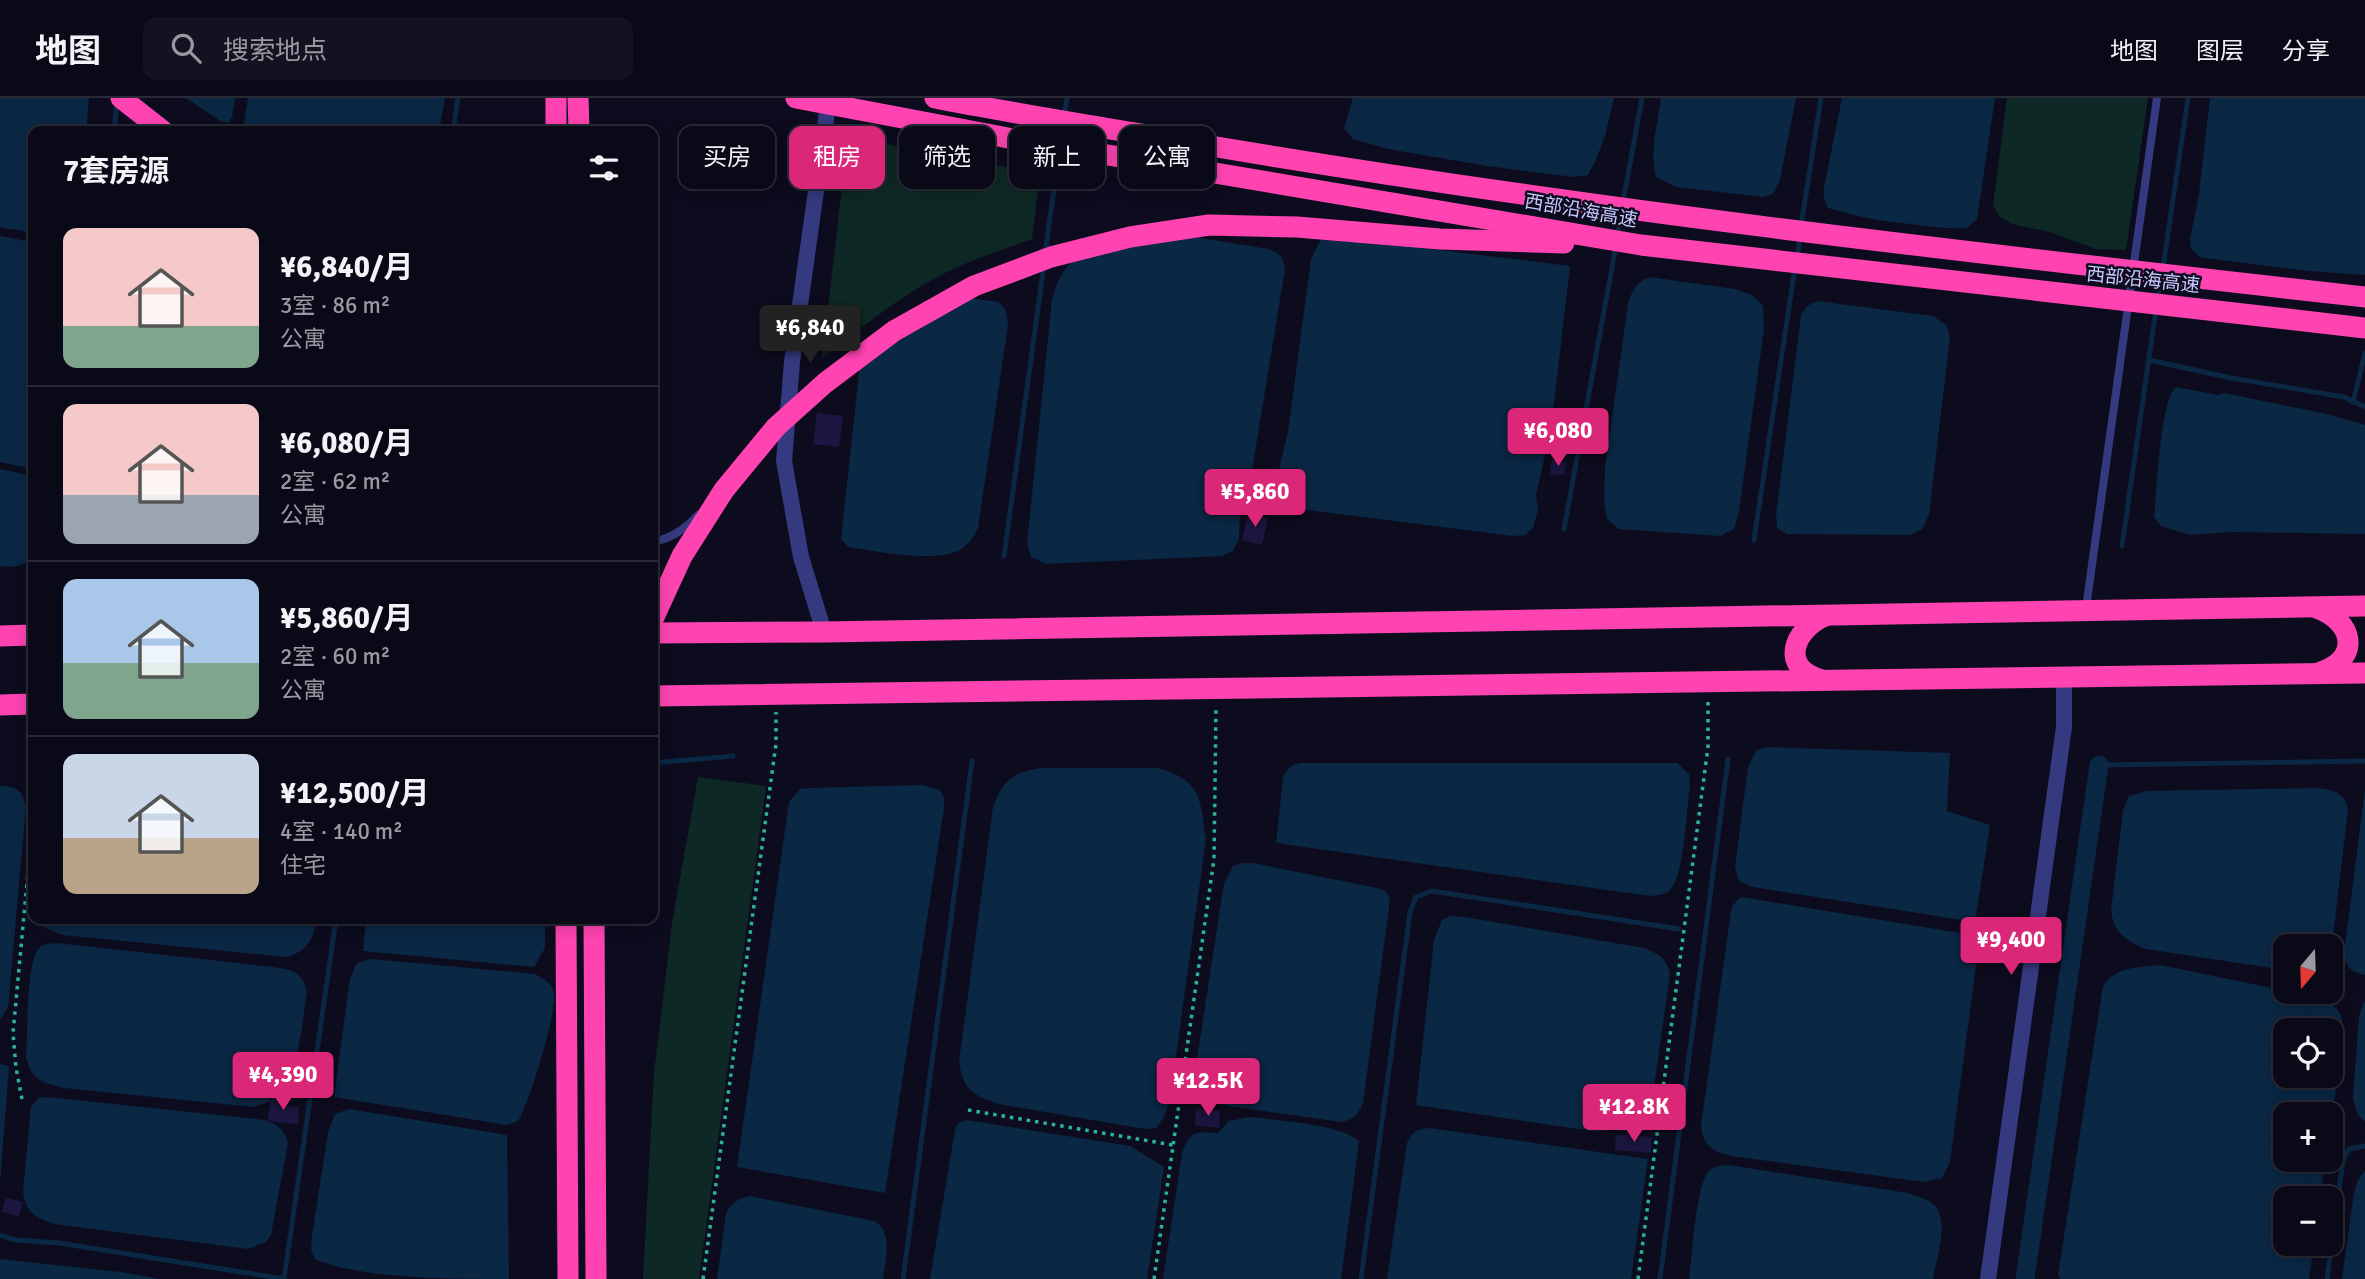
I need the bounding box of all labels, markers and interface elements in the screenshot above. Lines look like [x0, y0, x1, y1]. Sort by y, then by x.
search box [143, 17, 633, 80]
icon: search [167, 29, 205, 67]
text: 地图 [35, 31, 101, 72]
text: 搜索地点 [223, 35, 327, 67]
text: 地图 [2110, 36, 2158, 66]
text: 图层 [2196, 36, 2244, 66]
text: 分享 [2282, 36, 2330, 66]
chip: 买房 [679, 126, 775, 189]
chip: 租房 [789, 126, 885, 189]
chip: 筛选 [899, 126, 995, 189]
chip: 新上 [1009, 126, 1105, 189]
chip: 公寓 [1119, 126, 1215, 189]
icon: filters [585, 149, 623, 187]
text: 7套房源 [63, 153, 169, 190]
street label: 西部沿海高速 [1523, 189, 1639, 233]
text: ¥6,840/月 [280, 249, 413, 286]
icon: home [119, 256, 203, 340]
street label: 西部沿海高速 [2085, 262, 2201, 298]
text: 3室 · 86 m² [280, 291, 390, 320]
pin: ¥6,840 [753, 306, 867, 365]
text: ¥6,840 [776, 313, 844, 342]
text: 公寓 [280, 325, 326, 354]
pin: ¥6,080 [1501, 408, 1615, 468]
text: ¥6,080 [1524, 416, 1592, 445]
text: ¥6,080/月 [280, 425, 413, 462]
icon: home [119, 432, 203, 516]
text: 2室 · 62 m² [280, 467, 390, 496]
pin: ¥5,860 [1198, 470, 1312, 529]
text: ¥5,860 [1221, 477, 1289, 506]
text: 公寓 [280, 501, 326, 530]
text: ¥5,860/月 [280, 600, 413, 637]
icon: home [119, 607, 203, 691]
text: 2室 · 60 m² [280, 642, 390, 671]
text: 公寓 [280, 676, 326, 705]
text: ¥12,500/月 [280, 775, 430, 812]
icon: home [119, 782, 203, 866]
text: 4室 · 140 m² [280, 817, 403, 846]
text: 住宅 [280, 851, 326, 880]
pin: ¥9,400 [1954, 918, 2068, 977]
text: ¥9,400 [1977, 925, 2045, 954]
north arrow [2273, 934, 2343, 1004]
map controls [2273, 934, 2343, 1256]
button: locate [2273, 1018, 2343, 1088]
pin: ¥4,390 [226, 1052, 340, 1112]
pin: ¥12.5K [1151, 1058, 1265, 1118]
text: ¥4,390 [249, 1060, 317, 1089]
text: ¥12.5K [1173, 1066, 1243, 1095]
pin: ¥12.8K [1577, 1084, 1691, 1144]
text: ¥12.8K [1599, 1092, 1669, 1121]
button: + [2273, 1102, 2343, 1172]
button: − [2273, 1186, 2343, 1256]

